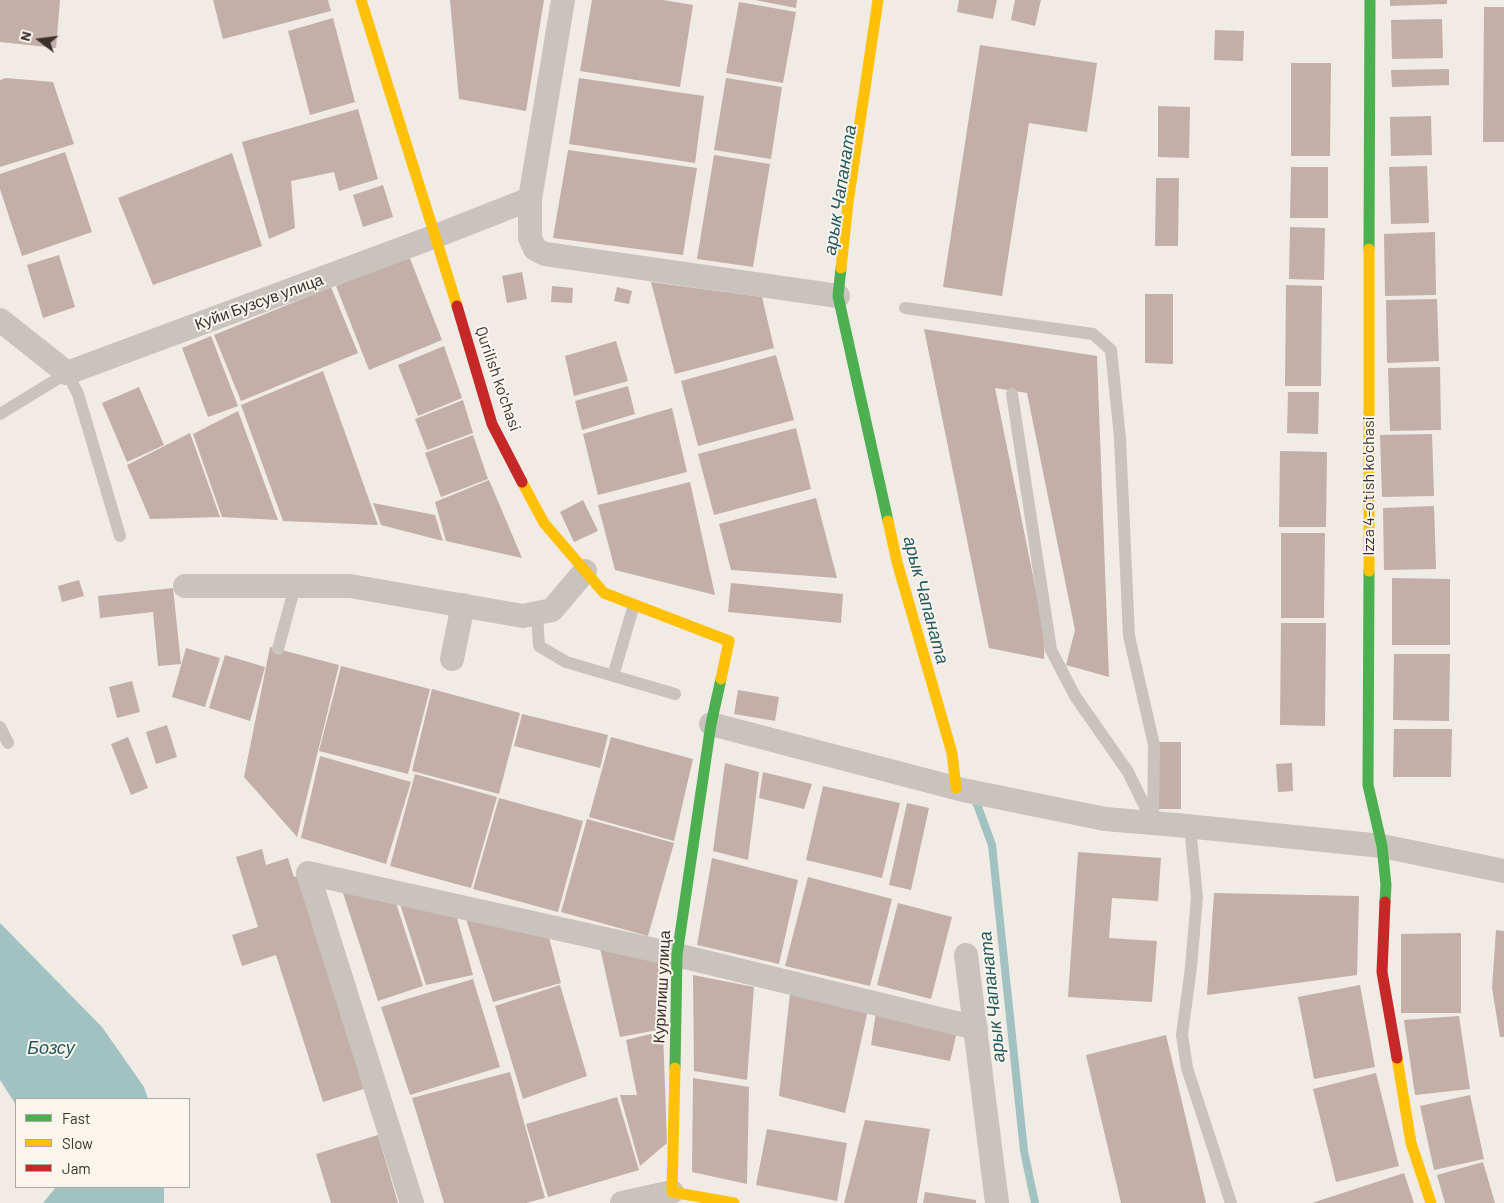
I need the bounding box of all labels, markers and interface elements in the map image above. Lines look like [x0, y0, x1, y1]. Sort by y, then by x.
north arrow [15, 15, 65, 65]
text: N [16, 29, 34, 43]
water label: арык Чапаната [819, 123, 861, 257]
street label: Куйи Бузсув улица [192, 270, 326, 334]
street label: Qurilish ko'chasi [471, 324, 525, 434]
street label: Izza 4-o'tish ko'chasi [1359, 416, 1379, 556]
water label: арык Чапаната [899, 534, 953, 666]
street label: Курилиш улица [649, 930, 675, 1044]
water label: арык Чапаната [974, 930, 1010, 1064]
water label: Бозсу [27, 1037, 75, 1059]
legend [15, 1098, 190, 1188]
text: Fast [62, 1109, 90, 1127]
text: Slow [62, 1134, 93, 1152]
text: Jam [62, 1159, 91, 1177]

